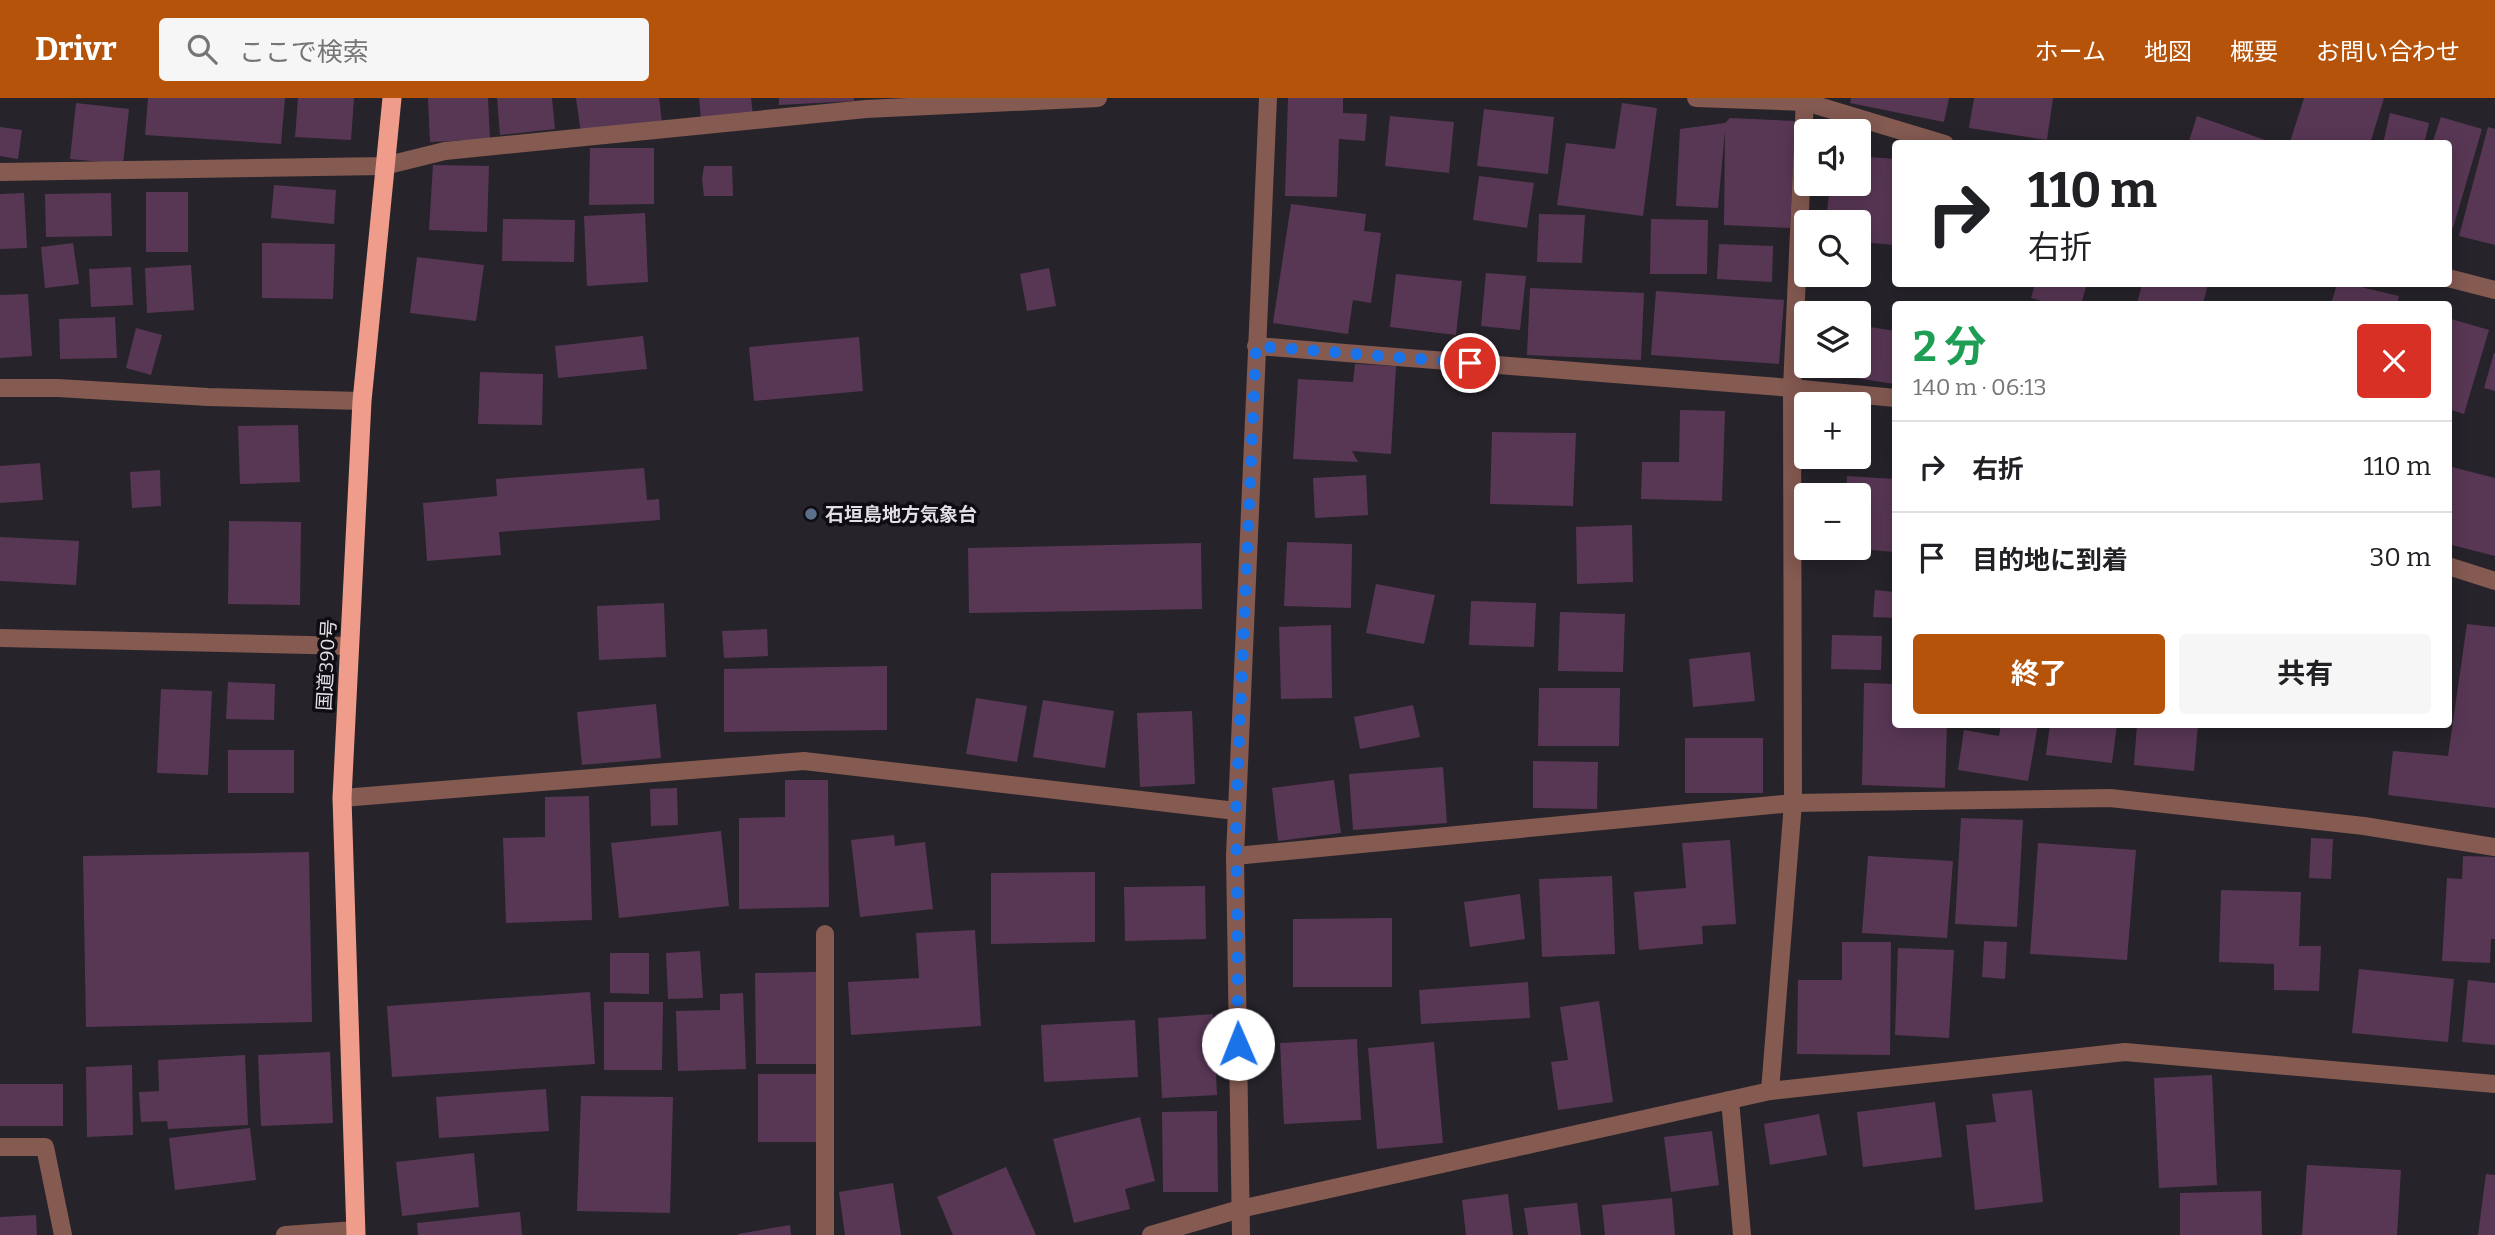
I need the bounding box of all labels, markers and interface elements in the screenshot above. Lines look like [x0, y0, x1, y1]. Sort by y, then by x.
search box [159, 18, 649, 81]
text: Drivr [35, 29, 117, 69]
icon: search [183, 30, 221, 68]
text: ここで検索 [239, 37, 369, 68]
text: ホーム [2035, 38, 2106, 66]
text: 地図 [2144, 38, 2192, 66]
text: 概要 [2230, 38, 2278, 66]
text: お問い合わせ [2316, 38, 2460, 66]
map controls [1794, 119, 1871, 560]
button: sound [1794, 119, 1871, 196]
text: 110 m [2028, 161, 2157, 220]
icon: right [1913, 168, 2004, 259]
button: search [1794, 210, 1871, 287]
text: 右折 [2028, 228, 2092, 266]
button: layers [1794, 301, 1871, 378]
text: 2 分 [1913, 322, 1986, 372]
button: close [2357, 324, 2431, 398]
pin [1440, 333, 1500, 393]
icon: arrive [1451, 344, 1489, 382]
text: 140 m · 06:13 [1913, 373, 2047, 401]
button: + [1794, 392, 1871, 469]
icon: right [1913, 448, 1951, 486]
text: 110 m [2363, 451, 2431, 482]
text: 右折 [1972, 454, 2024, 485]
button: − [1794, 483, 1871, 560]
place label: 石垣島地方気象台 [825, 503, 977, 526]
marker: 石垣島地方気象台 [803, 506, 819, 522]
icon: arrive [1913, 539, 1951, 577]
text: 30 m [2370, 542, 2431, 573]
text: 目的地に到着 [1972, 545, 2128, 576]
street label: 国道390号 [313, 619, 340, 711]
button: 終了 [1913, 634, 2165, 714]
button: 共有 [2179, 634, 2431, 714]
position arrow [1201, 1007, 1275, 1081]

